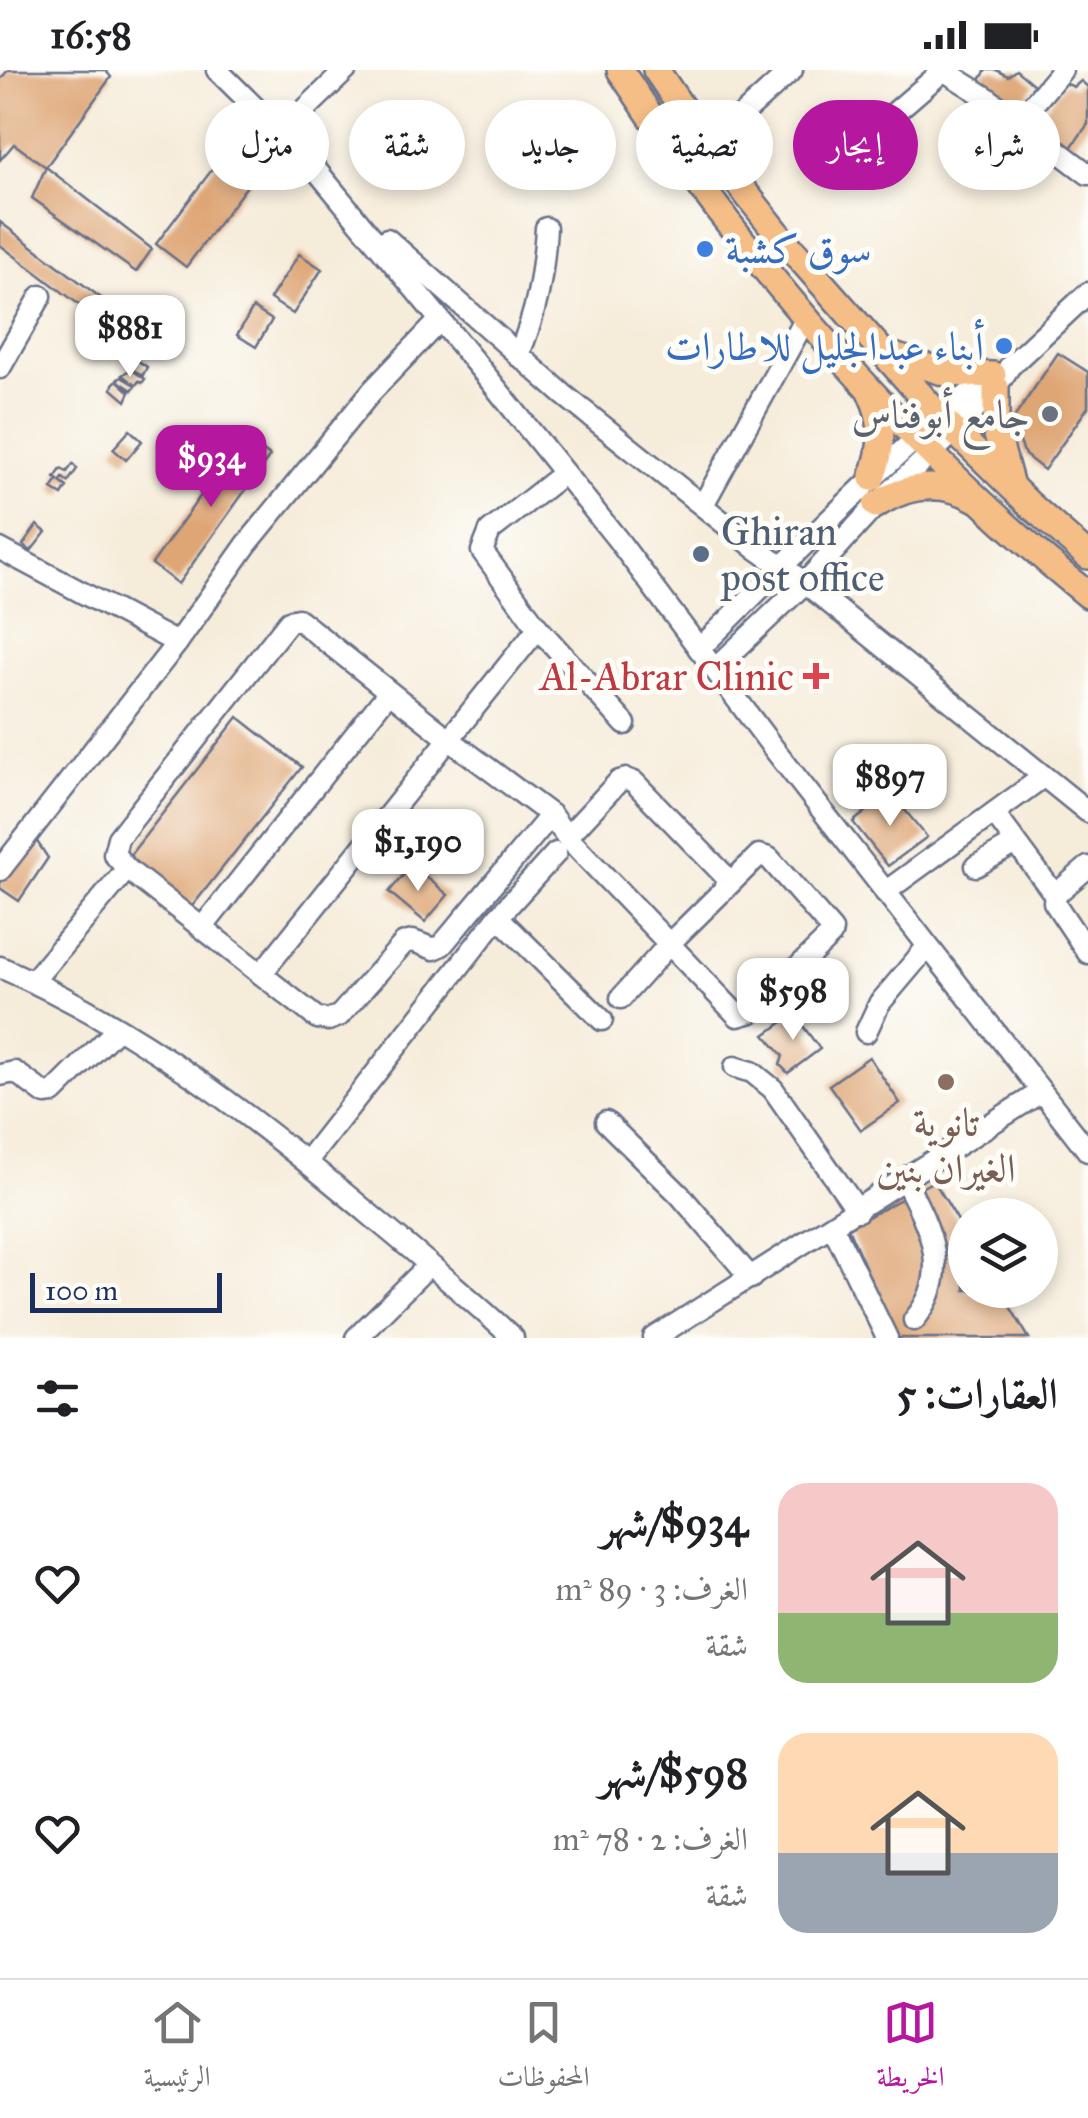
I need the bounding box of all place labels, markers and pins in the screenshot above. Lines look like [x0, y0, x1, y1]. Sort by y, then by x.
place label: سوق كشبة [725, 225, 872, 275]
marker: سوق كشبة [694, 238, 716, 260]
pin: $881 [71, 295, 189, 380]
place label: أبناء عبدالجليل للاطارات [665, 318, 985, 375]
marker: أبناء عبدالجليل للاطارات [993, 335, 1015, 357]
place label: جامع أبوفناس [852, 386, 1030, 450]
marker: جامع أبوفناس [1039, 403, 1061, 425]
pin: $934 [152, 425, 270, 510]
place label: Ghiran post office [720, 507, 885, 602]
marker: Ghiran post office [690, 543, 712, 565]
place label: Al-Abrar Clinic [538, 652, 794, 701]
marker: Al-Abrar Clinic [803, 663, 829, 689]
pin: $897 [831, 744, 949, 829]
pin: $1,190 [337, 809, 499, 894]
pin: $598 [734, 958, 852, 1043]
marker: تانوية الغيران بنين [935, 1071, 957, 1093]
place label: تانوية الغيران بنين [876, 1098, 1016, 1193]

